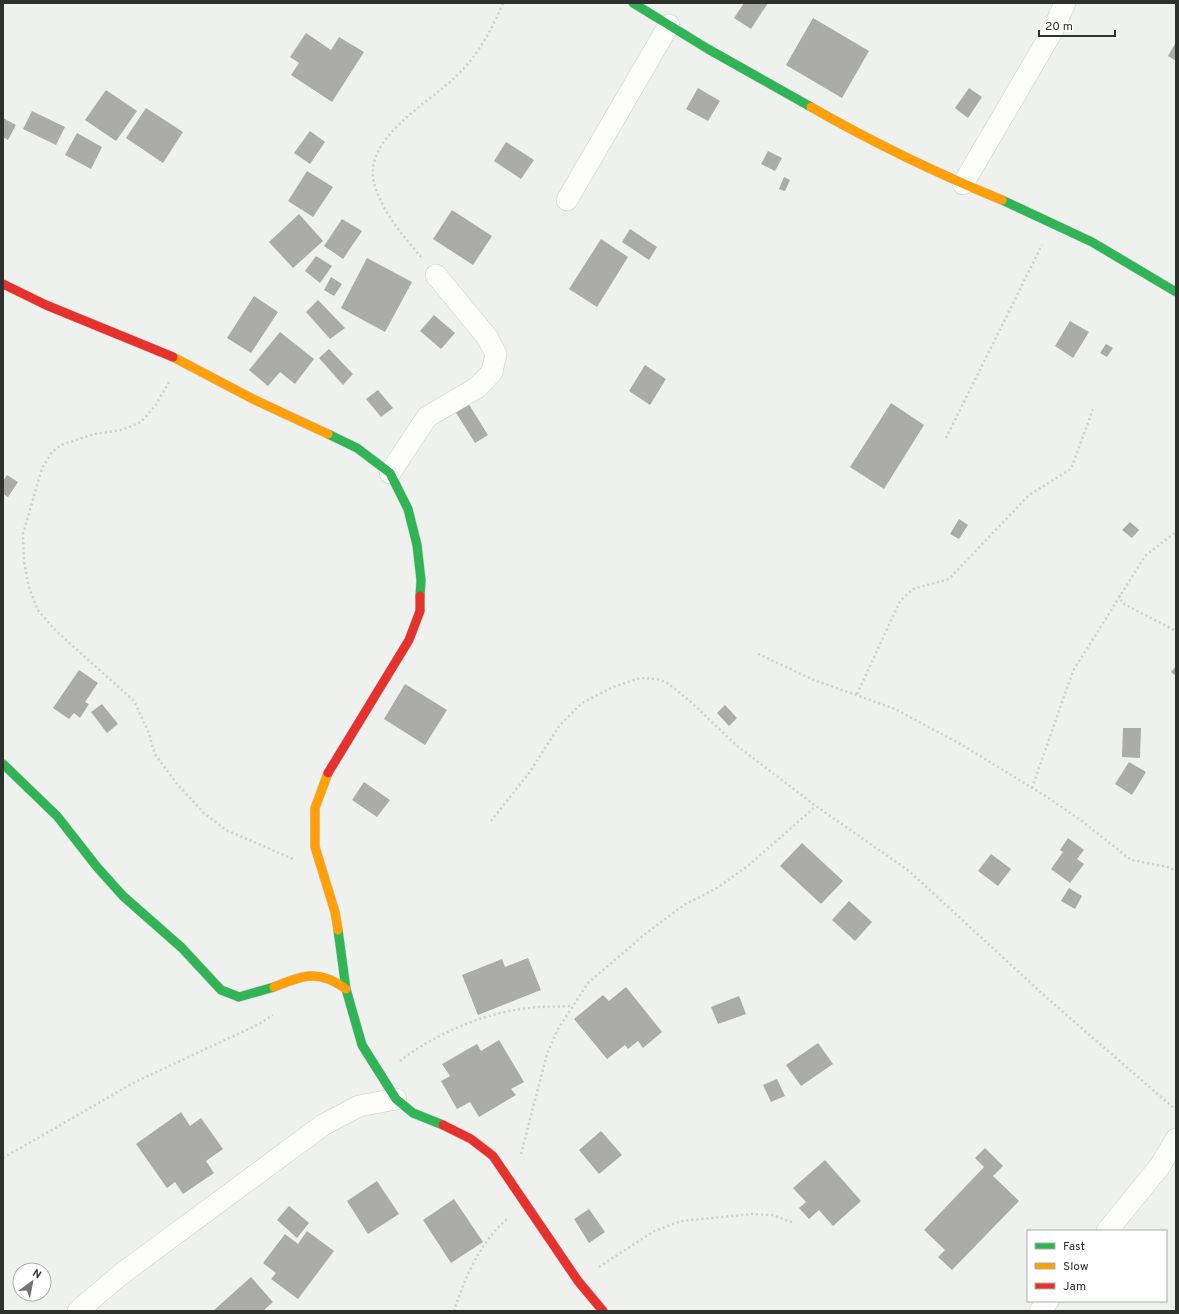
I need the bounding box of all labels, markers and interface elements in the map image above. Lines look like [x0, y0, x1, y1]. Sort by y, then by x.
scale bar [1039, 12, 1115, 38]
text: 20 m [1045, 19, 1073, 35]
legend [1027, 1230, 1167, 1302]
text: Fast [1063, 1239, 1085, 1255]
text: Slow [1063, 1259, 1089, 1275]
north arrow [12, 1262, 52, 1302]
text: N [30, 1266, 44, 1282]
text: Jam [1063, 1279, 1086, 1295]

